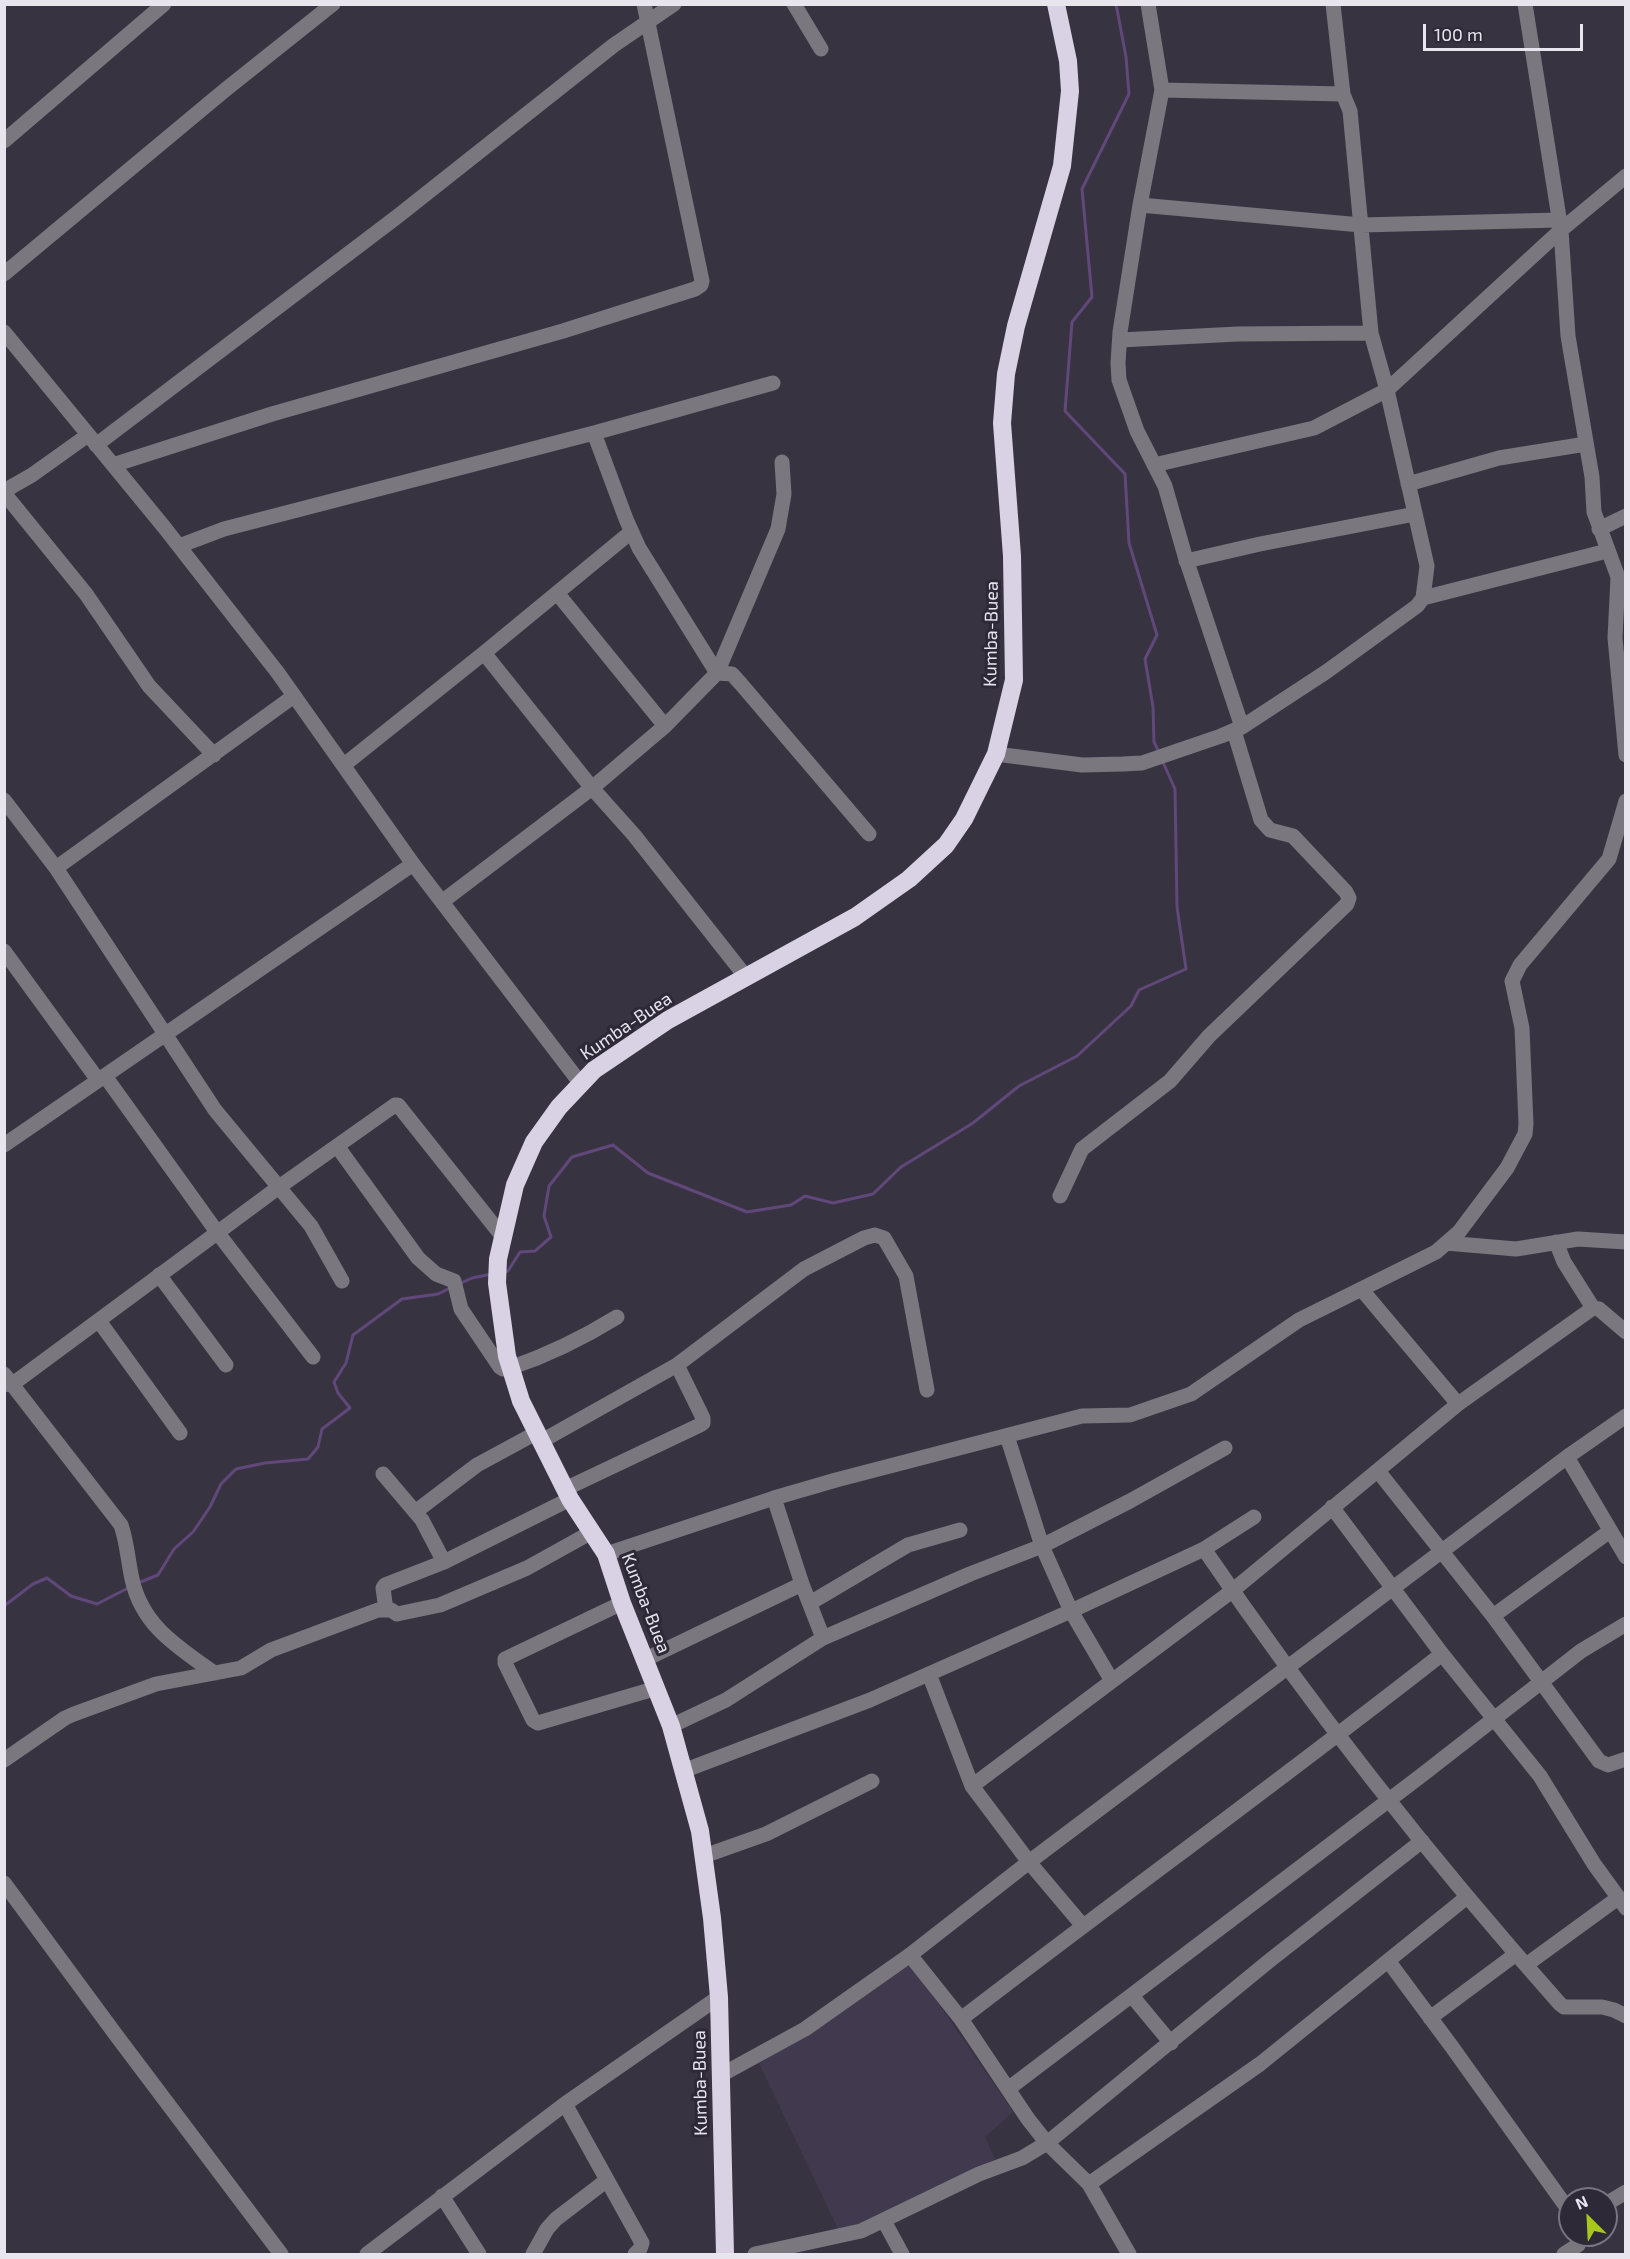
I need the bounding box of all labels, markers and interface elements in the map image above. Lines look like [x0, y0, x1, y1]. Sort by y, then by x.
scale bar [1426, 12, 1586, 50]
text: 100 m [1434, 23, 1483, 45]
street label: Kumba-Buea [979, 581, 1003, 687]
street label: Kumba-Buea [576, 987, 676, 1065]
street label: Kumba-Buea [617, 1550, 675, 1656]
street label: Kumba-Buea [688, 2030, 712, 2136]
north arrow [1558, 2187, 1618, 2247]
text: N [1572, 2191, 1590, 2213]

